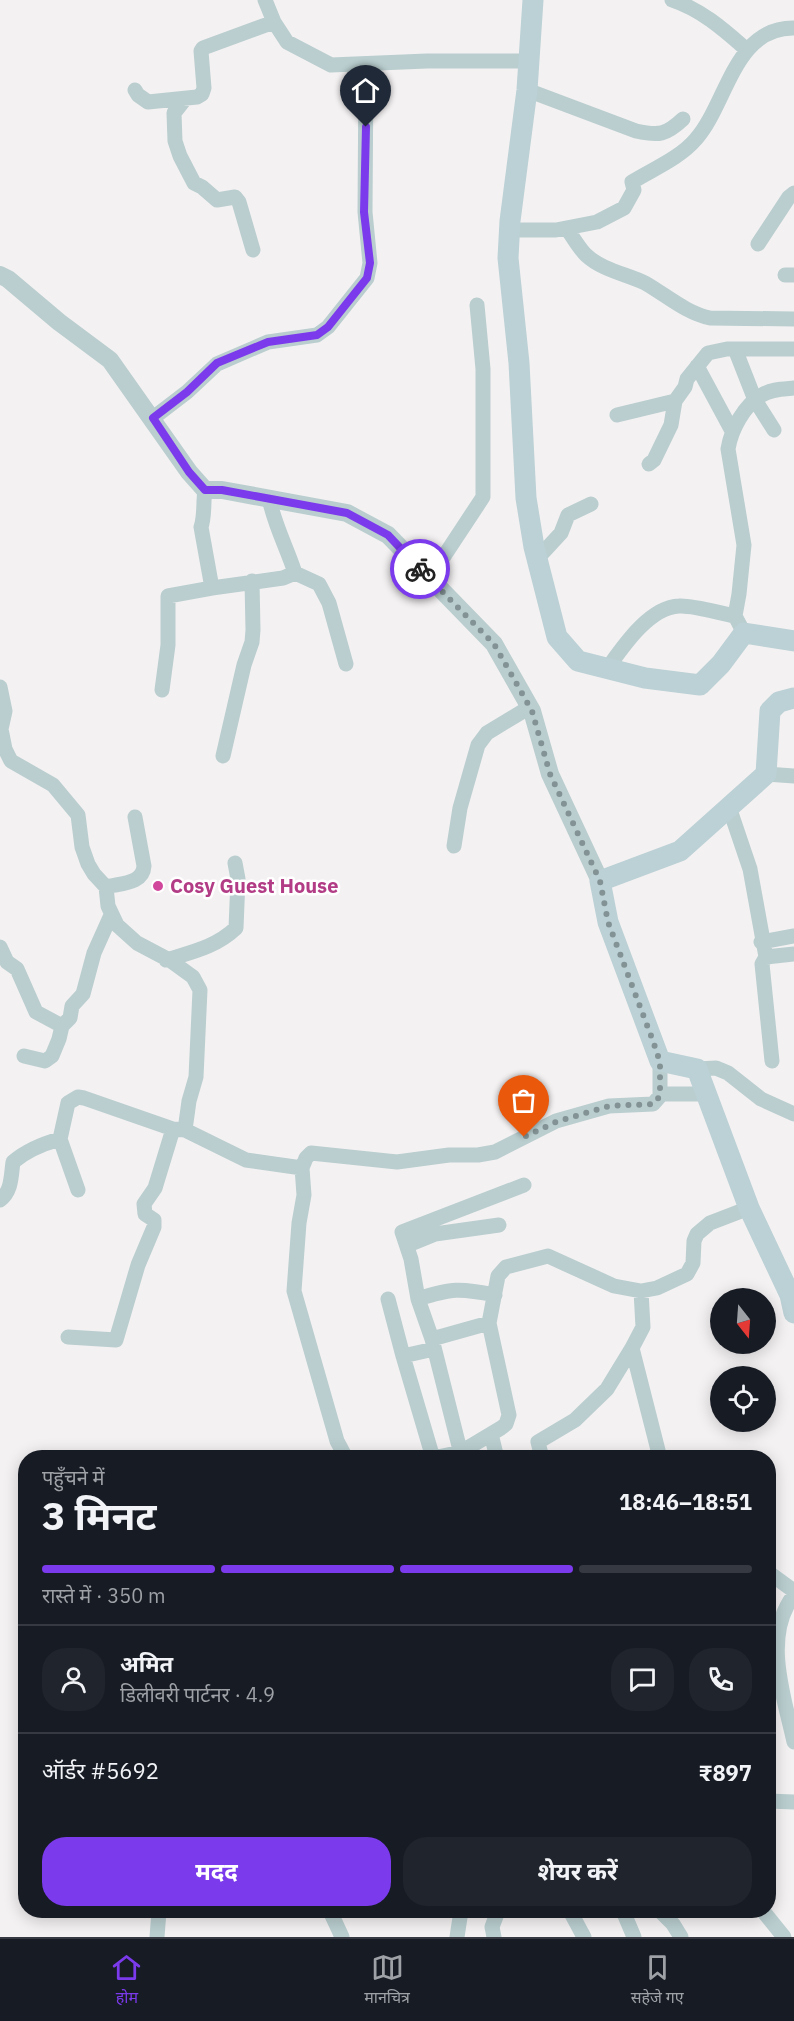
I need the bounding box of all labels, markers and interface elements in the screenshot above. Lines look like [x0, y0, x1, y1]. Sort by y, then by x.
pin [340, 65, 391, 127]
icon: home [349, 74, 382, 107]
courier [390, 539, 450, 599]
icon: bike [404, 553, 437, 586]
place label: Cosy Guest House [170, 872, 338, 899]
marker: Cosy Guest House [151, 879, 165, 893]
pin [498, 1075, 549, 1137]
icon: bag [507, 1084, 540, 1117]
north arrow [710, 1288, 776, 1354]
map controls [710, 1288, 776, 1432]
button: locate [710, 1366, 776, 1432]
text: पहुँचने में [42, 1464, 104, 1491]
text: 18:46–18:51 [619, 1487, 752, 1516]
text: 3 मिनट [42, 1490, 156, 1541]
text: रास्ते में · 350 m [42, 1582, 165, 1609]
button: person [42, 1648, 105, 1711]
button: chat [611, 1648, 674, 1711]
button: phone [689, 1648, 752, 1711]
text: अमित [120, 1649, 173, 1678]
text: डिलीवरी पार्टनर · 4.9 [120, 1681, 275, 1708]
text: ऑर्डर #5692 [42, 1756, 159, 1785]
text: ₹897 [699, 1758, 752, 1787]
button: मदद [42, 1837, 391, 1906]
button: शेयर करें [403, 1837, 752, 1906]
tab: होम [110, 1951, 143, 2010]
tab: मानचित्र [364, 1951, 410, 2010]
tab: सहेजे गए [631, 1951, 684, 2010]

